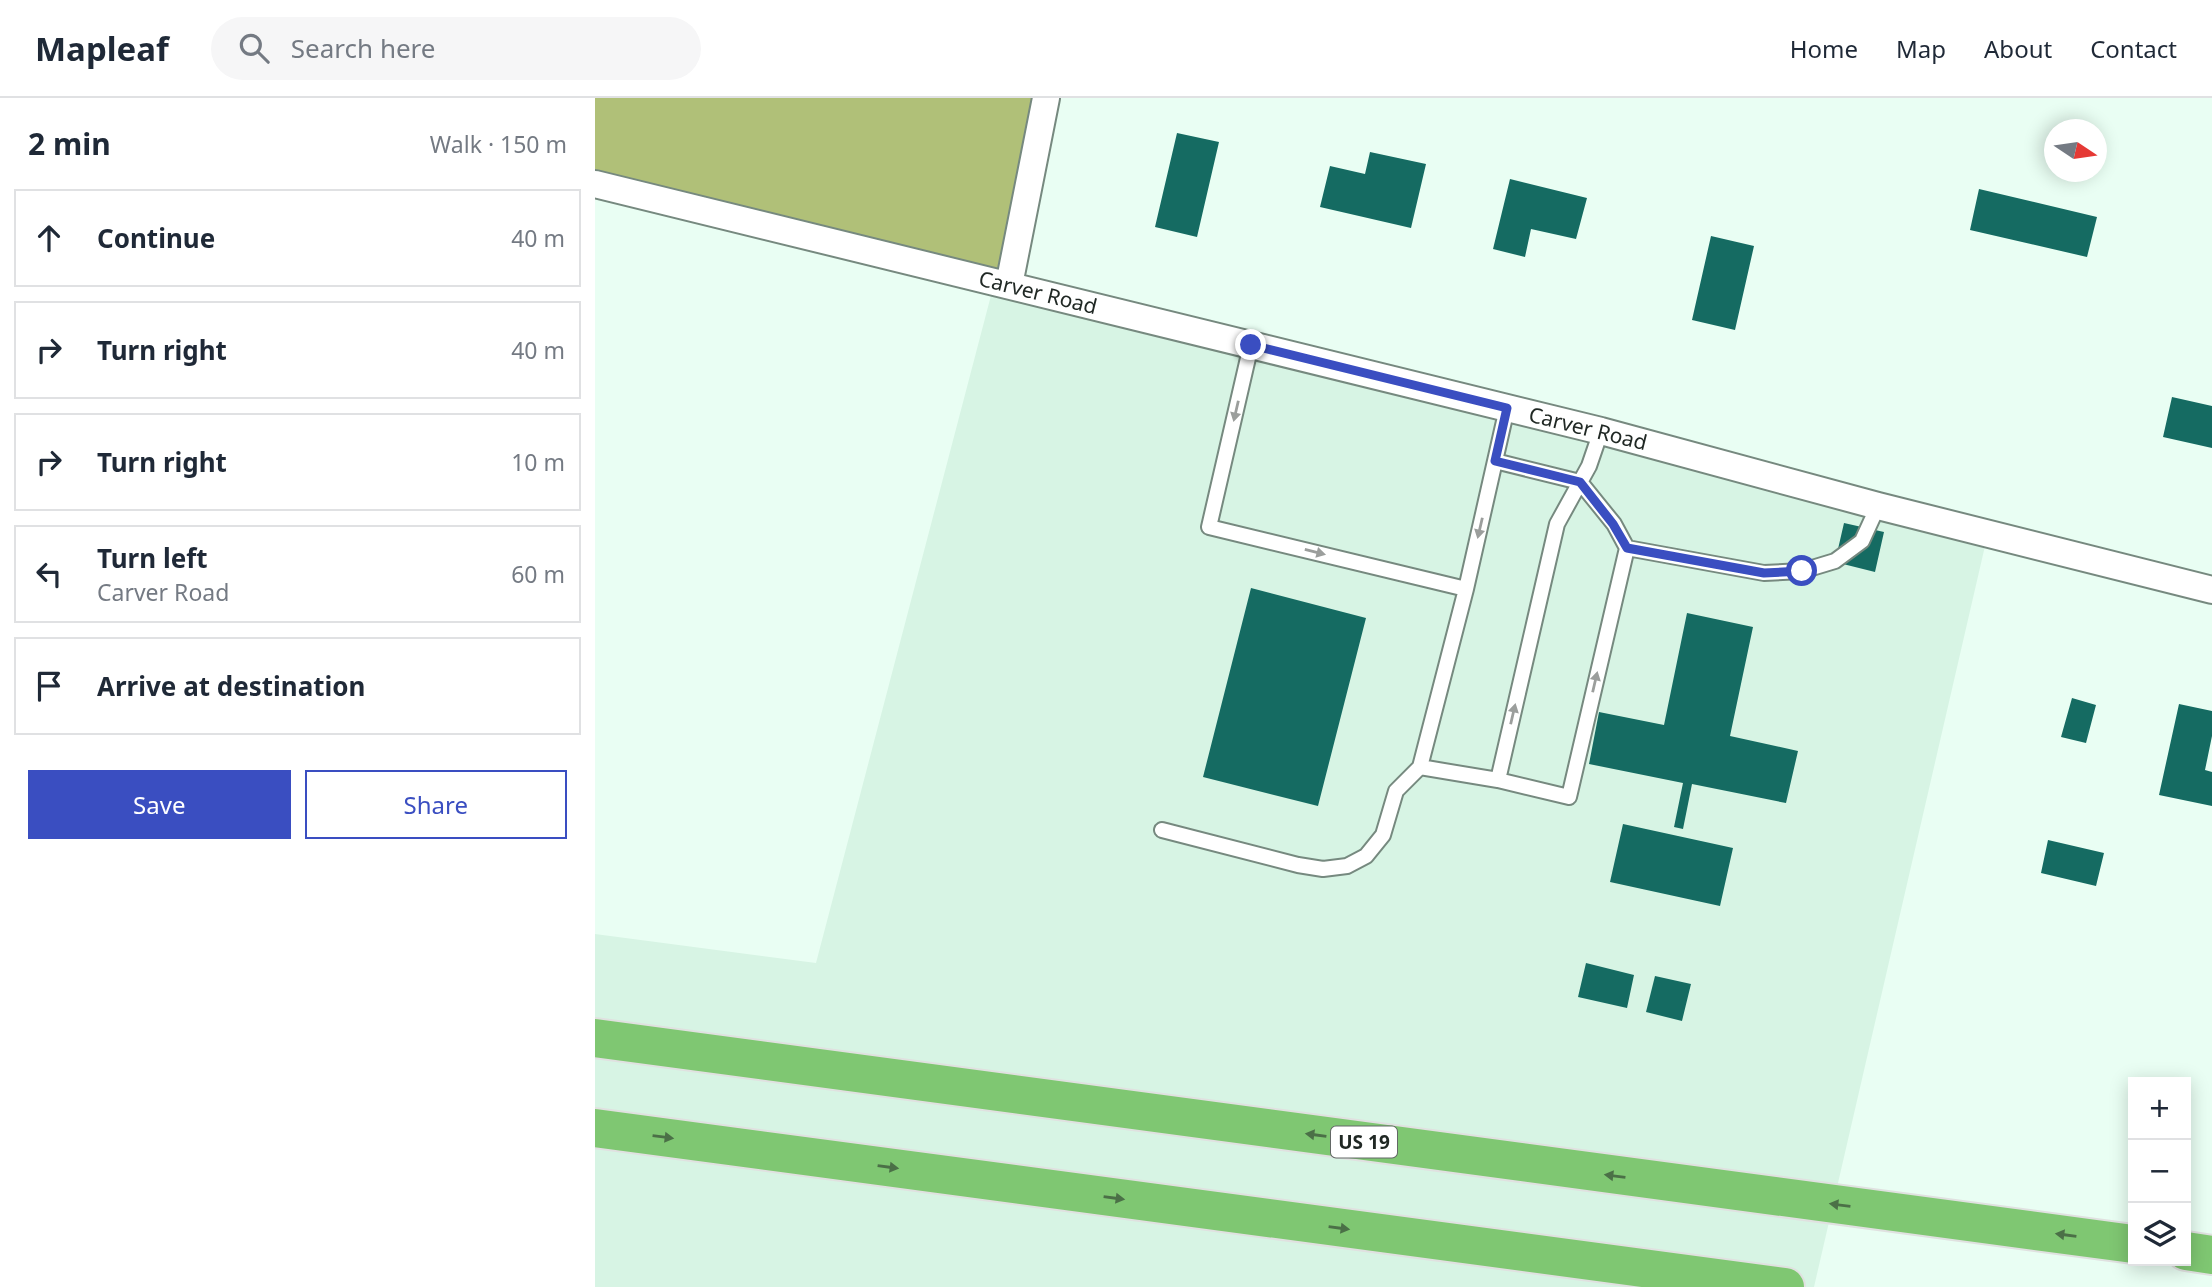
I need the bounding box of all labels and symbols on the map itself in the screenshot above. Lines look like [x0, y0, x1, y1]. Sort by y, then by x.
north arrow [2044, 119, 2107, 182]
street label: Carver Road [976, 264, 1100, 320]
route end [1235, 329, 1266, 360]
one-way arrow [1230, 400, 1241, 422]
street label: Carver Road [1526, 400, 1650, 456]
one-way arrow [1474, 517, 1485, 539]
one-way arrow [1304, 547, 1326, 558]
route start [1786, 555, 1817, 586]
one-way arrow [1590, 671, 1601, 693]
one-way arrow [1508, 703, 1519, 725]
road number: US 19 [1331, 1126, 1397, 1158]
one-way arrow [1305, 1130, 1327, 1141]
one-way arrow [652, 1131, 674, 1142]
one-way arrow [877, 1161, 899, 1172]
one-way arrow [1603, 1170, 1625, 1181]
one-way arrow [1103, 1192, 1125, 1203]
one-way arrow [1829, 1199, 1851, 1210]
one-way arrow [1328, 1223, 1350, 1234]
one-way arrow [2054, 1229, 2076, 1240]

